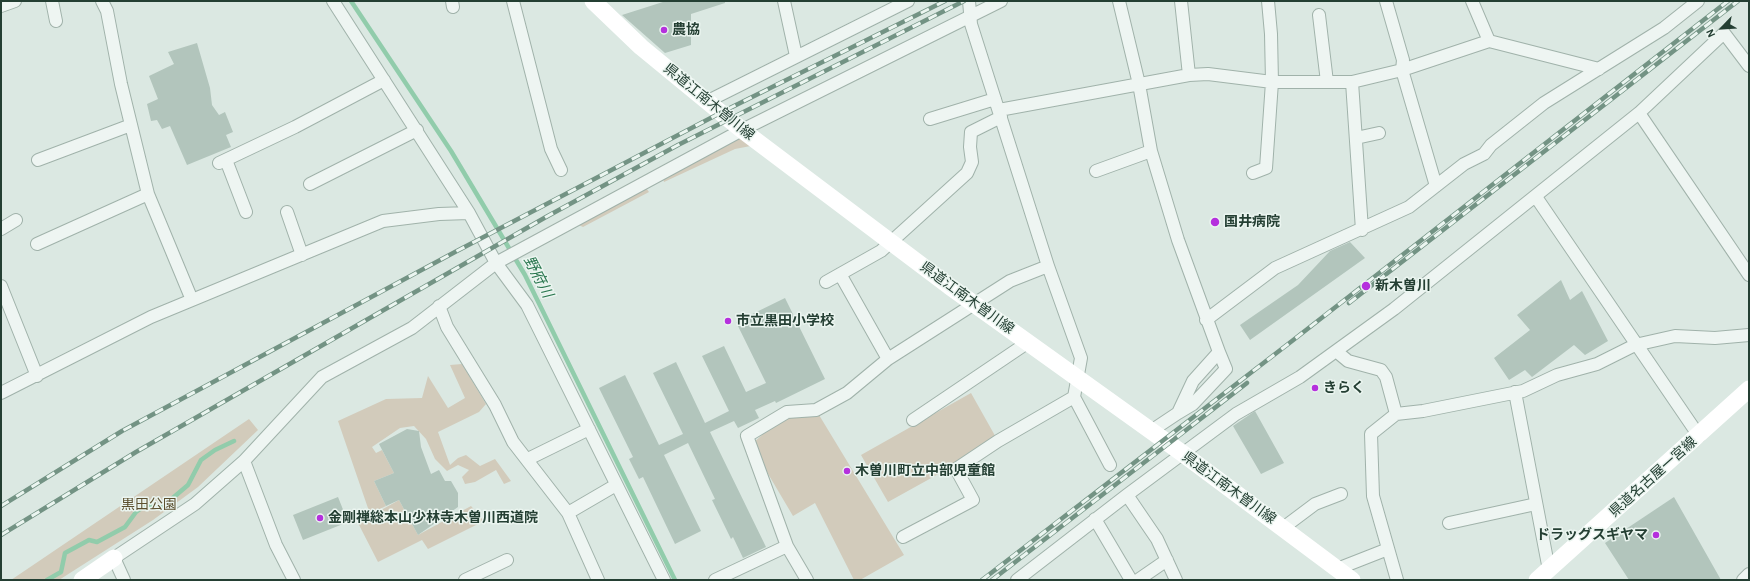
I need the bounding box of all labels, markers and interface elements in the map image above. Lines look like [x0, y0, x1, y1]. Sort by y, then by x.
north arrow [1702, 8, 1742, 48]
place label: 農協 [672, 22, 700, 38]
marker: 農協 [659, 25, 669, 35]
text: N [1704, 27, 1717, 39]
street label: 県道江南木曽川線 [660, 60, 758, 144]
place label: 国井病院 [1224, 214, 1280, 230]
marker: 国井病院 [1209, 216, 1221, 228]
water label: 野府川 [519, 253, 557, 301]
street label: 県道江南木曽川線 [917, 258, 1017, 338]
place label: 新木曽川 [1375, 278, 1431, 294]
marker: 新木曽川 [1360, 280, 1372, 292]
place label: 市立黒田小学校 [736, 313, 834, 329]
marker: 市立黒田小学校 [723, 316, 733, 326]
place label: きらく [1323, 380, 1365, 396]
marker: きらく [1310, 383, 1320, 393]
street label: 県道名古屋一宮線 [1606, 433, 1700, 521]
street label: 県道江南木曽川線 [1179, 448, 1279, 528]
place label: 木曽川町立中部児童館 [855, 463, 995, 479]
marker: 木曽川町立中部児童館 [842, 466, 852, 476]
park label: 黒田公園 [121, 497, 177, 513]
place label: 金剛禅総本山少林寺木曽川西道院 [328, 510, 538, 526]
marker: 金剛禅総本山少林寺木曽川西道院 [315, 513, 325, 523]
place label: ドラッグスギヤマ [1536, 527, 1648, 543]
marker: ドラッグスギヤマ [1651, 530, 1661, 540]

